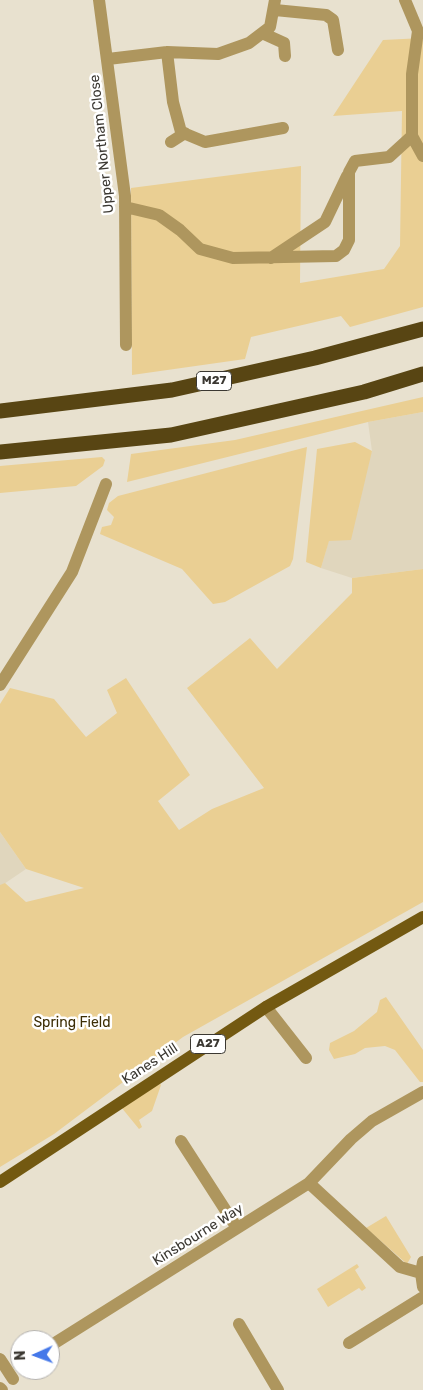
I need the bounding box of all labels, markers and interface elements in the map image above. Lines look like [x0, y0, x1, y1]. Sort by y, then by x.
street label: Upper Northam Close [86, 74, 118, 214]
road number: M27 [196, 372, 232, 391]
park label: Spring Field [33, 1015, 111, 1031]
road number: A27 [190, 1034, 226, 1054]
street label: Kanes Hill [119, 1040, 181, 1088]
street label: Kinsbourne Way [150, 1200, 246, 1270]
north arrow [10, 1330, 60, 1380]
text: N [12, 1350, 29, 1361]

